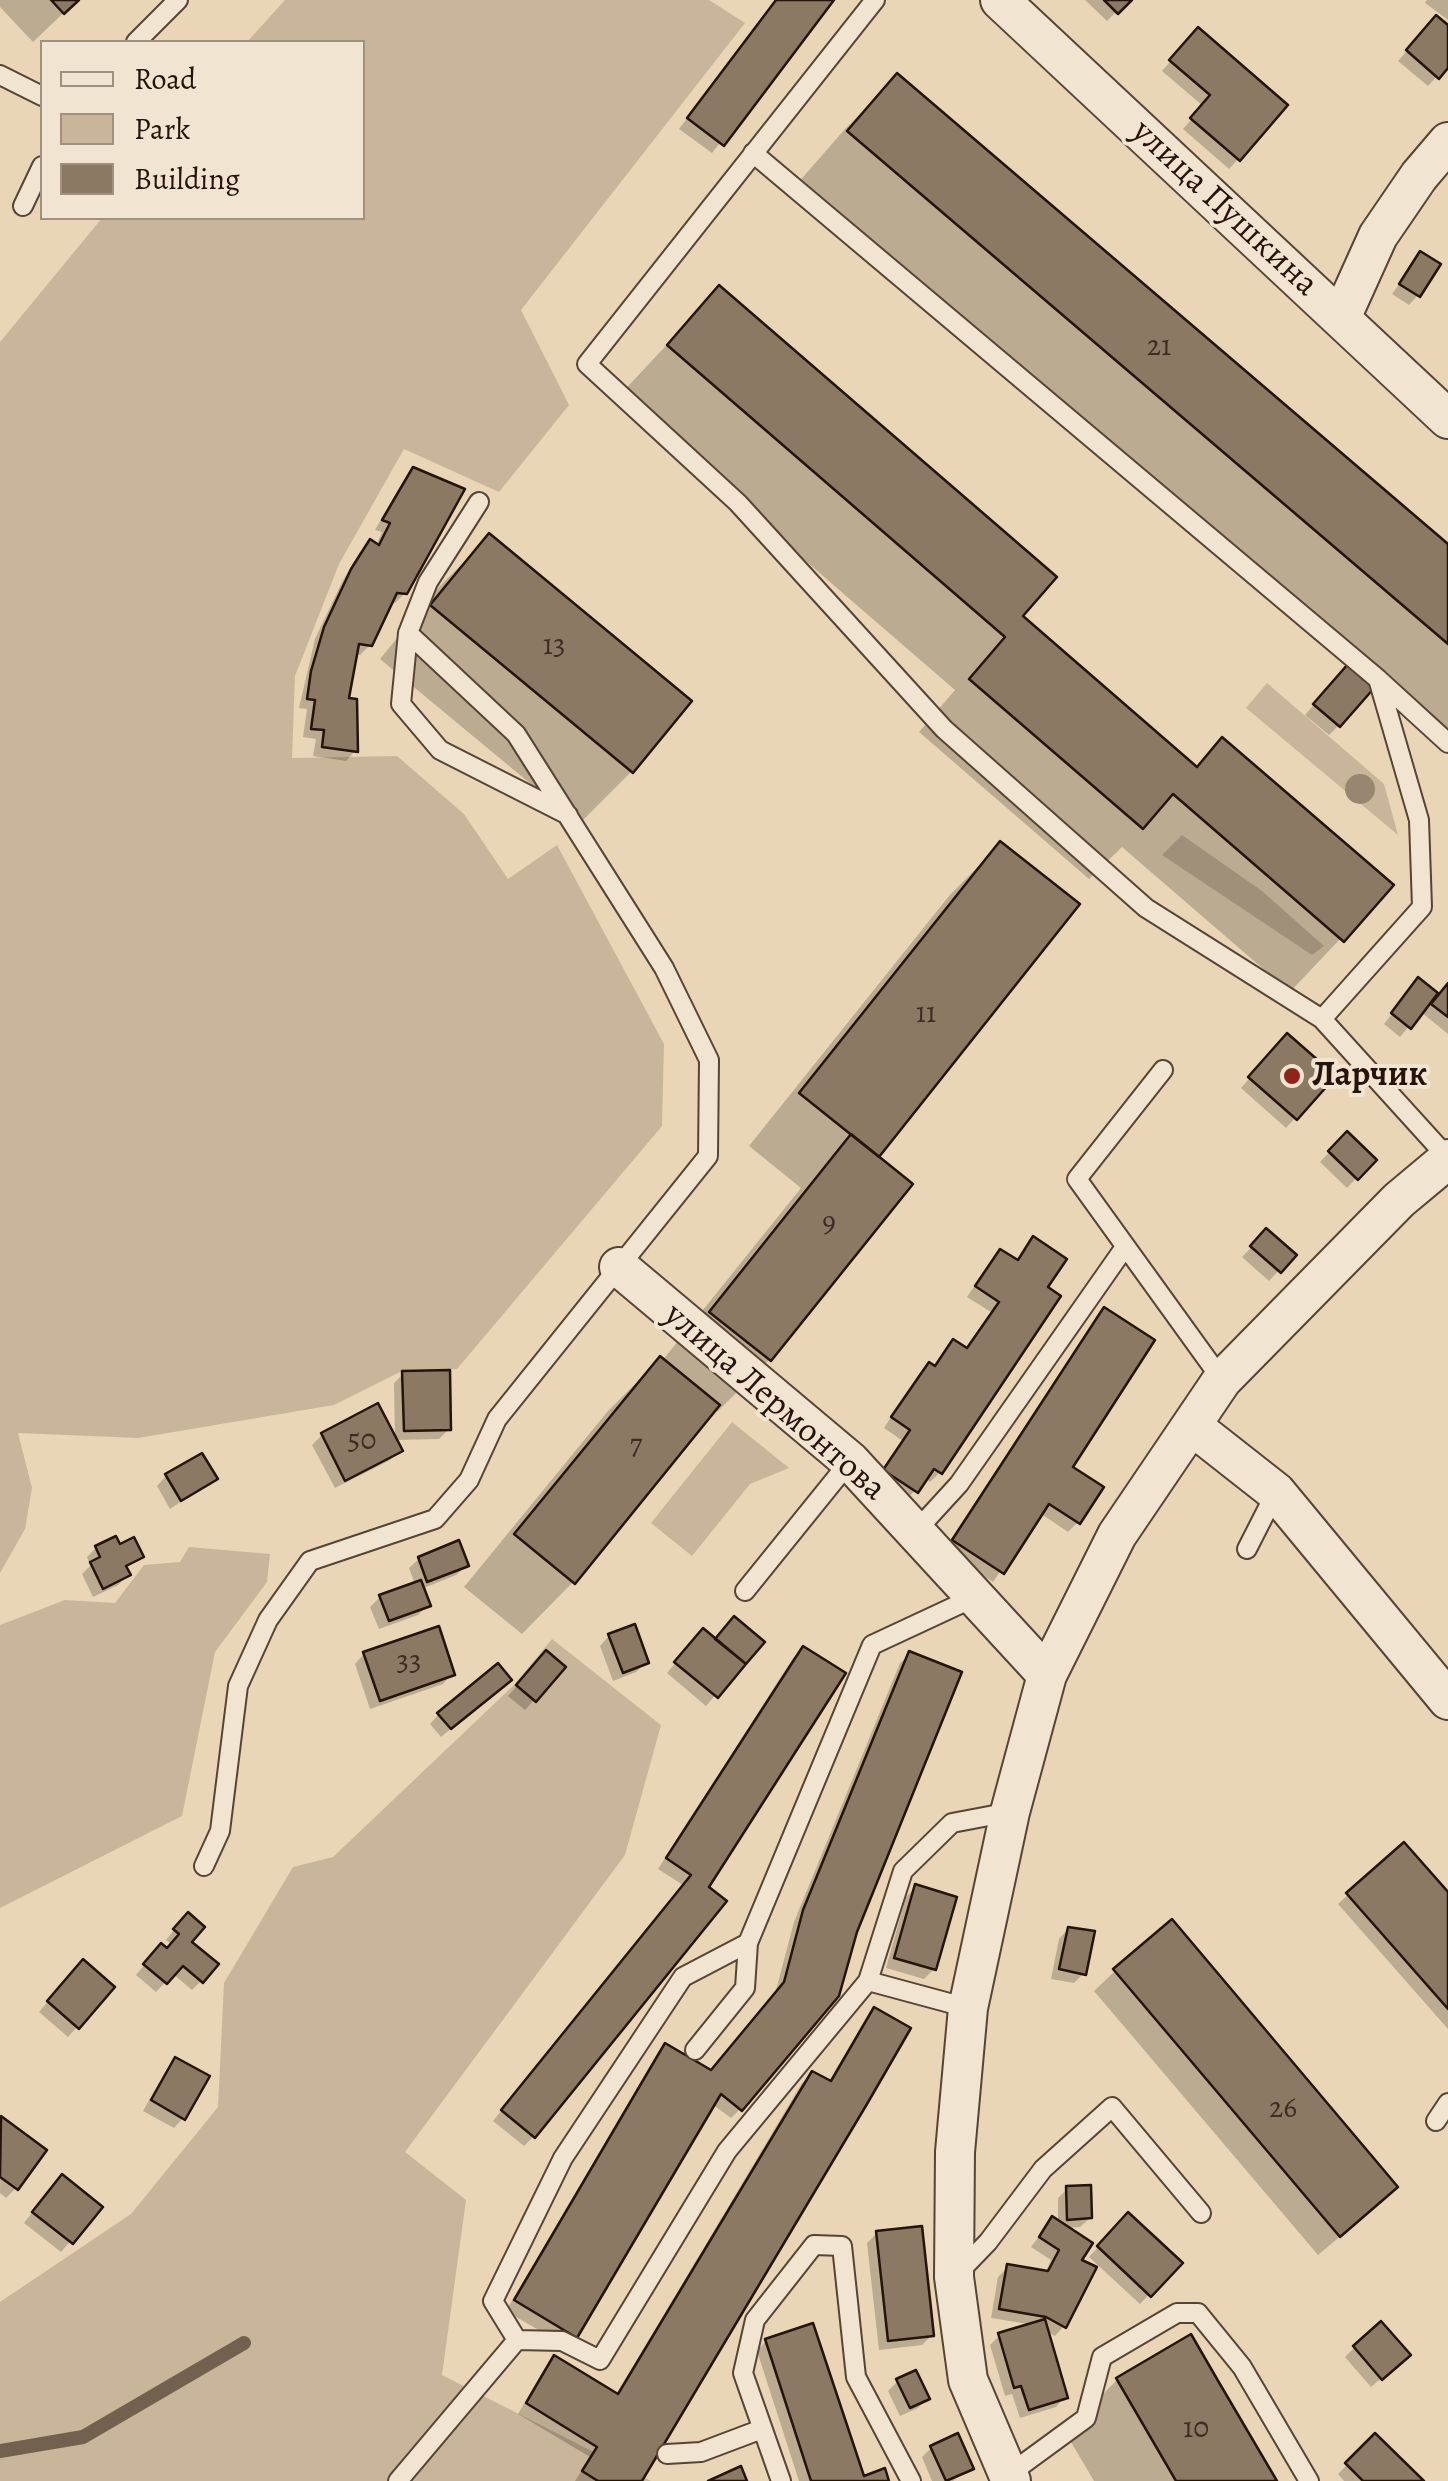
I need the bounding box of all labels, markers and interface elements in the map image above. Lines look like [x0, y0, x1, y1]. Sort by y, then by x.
legend [40, 40, 365, 220]
text: Road [134, 59, 196, 99]
text: Park [134, 109, 190, 149]
street label: улица Пушкина [1122, 112, 1326, 306]
text: Building [134, 159, 240, 199]
house number: 21 [1147, 330, 1171, 366]
house number: 13 [543, 629, 565, 665]
house number: 11 [916, 997, 936, 1033]
place label: Ларчик [1312, 1055, 1427, 1097]
marker: Ларчик [1281, 1065, 1303, 1087]
house number: 9 [822, 1207, 836, 1243]
street label: улица Лермонтова [654, 1295, 894, 1511]
house number: 50 [348, 1424, 376, 1460]
house number: 7 [630, 1429, 642, 1465]
house number: 33 [397, 1645, 421, 1681]
house number: 26 [1269, 2092, 1297, 2128]
house number: 10 [1183, 2412, 1209, 2448]

